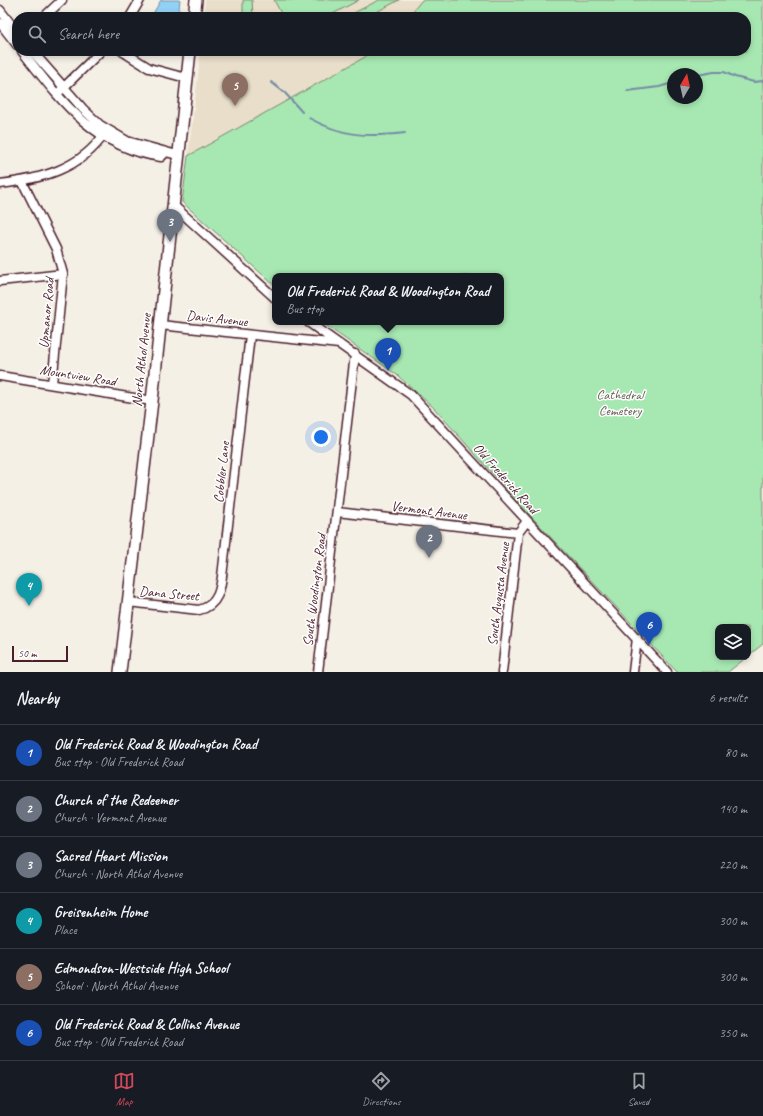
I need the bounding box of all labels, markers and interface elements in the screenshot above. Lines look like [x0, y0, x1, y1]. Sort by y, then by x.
search box [12, 12, 751, 56]
icon: search [26, 23, 48, 45]
text: Search here [58, 25, 119, 44]
north arrow [667, 68, 703, 104]
pin: 5 [222, 73, 248, 106]
pin: 3 [157, 209, 183, 242]
popup [272, 273, 504, 325]
street label: Upmanor Road [35, 275, 58, 349]
text: Old Frederick Road & Woodington Road [287, 282, 489, 301]
text: Bus stop [287, 301, 324, 317]
street label: Davis Avenue [186, 307, 250, 330]
street label: North Athol Avenue [128, 311, 155, 408]
pin: 1 [375, 338, 401, 371]
street label: Mountview Road [38, 361, 120, 390]
park label: Cathedral Cemetery [597, 386, 646, 419]
your location [311, 427, 331, 447]
street label: Cobbler Lane [210, 439, 233, 504]
street label: Old Frederick Road [469, 439, 543, 519]
street label: Vermont Avenue [390, 497, 469, 524]
pin: 2 [416, 525, 442, 558]
street label: South Woodington Road [299, 530, 330, 647]
street label: South Augusta Avenue [484, 540, 513, 647]
pin: 4 [16, 573, 42, 606]
street label: Dana Street [138, 582, 201, 605]
pin: 6 [636, 612, 662, 645]
map controls [715, 624, 751, 660]
button: layers [715, 624, 751, 660]
scale bar [12, 644, 68, 663]
text: 50 m [18, 646, 37, 660]
text: Nearby [16, 688, 59, 709]
text: 6 results [709, 690, 747, 706]
text: Old Frederick Road & Woodington Road [54, 735, 257, 754]
text: 1 [26, 745, 32, 761]
text: 80 m [725, 745, 747, 761]
text: Bus stop · Old Frederick Road [54, 754, 183, 770]
text: Church of the Redeemer [54, 791, 178, 810]
text: 2 [26, 801, 32, 817]
text: 140 m [719, 801, 747, 817]
text: Church · Vermont Avenue [54, 810, 166, 826]
text: Sacred Heart Mission [54, 847, 167, 866]
text: 3 [26, 857, 32, 873]
text: 220 m [719, 857, 747, 873]
text: Church · North Athol Avenue [54, 866, 182, 882]
text: Greisenheim Home [54, 903, 147, 922]
text: 4 [26, 913, 32, 929]
text: 300 m [719, 913, 747, 929]
text: Place [54, 922, 77, 938]
text: Edmondson-Westside High School [54, 959, 228, 978]
text: 5 [26, 969, 32, 985]
text: 300 m [719, 969, 747, 985]
text: School · North Athol Avenue [54, 978, 178, 994]
text: Old Frederick Road & Collins Avenue [54, 1015, 239, 1034]
text: 6 [26, 1025, 32, 1041]
text: 350 m [719, 1025, 747, 1041]
text: Bus stop · Old Frederick Road [54, 1034, 183, 1050]
tab: Map [113, 1070, 135, 1108]
tab: Directions [362, 1070, 401, 1108]
tab: Saved [628, 1070, 650, 1108]

